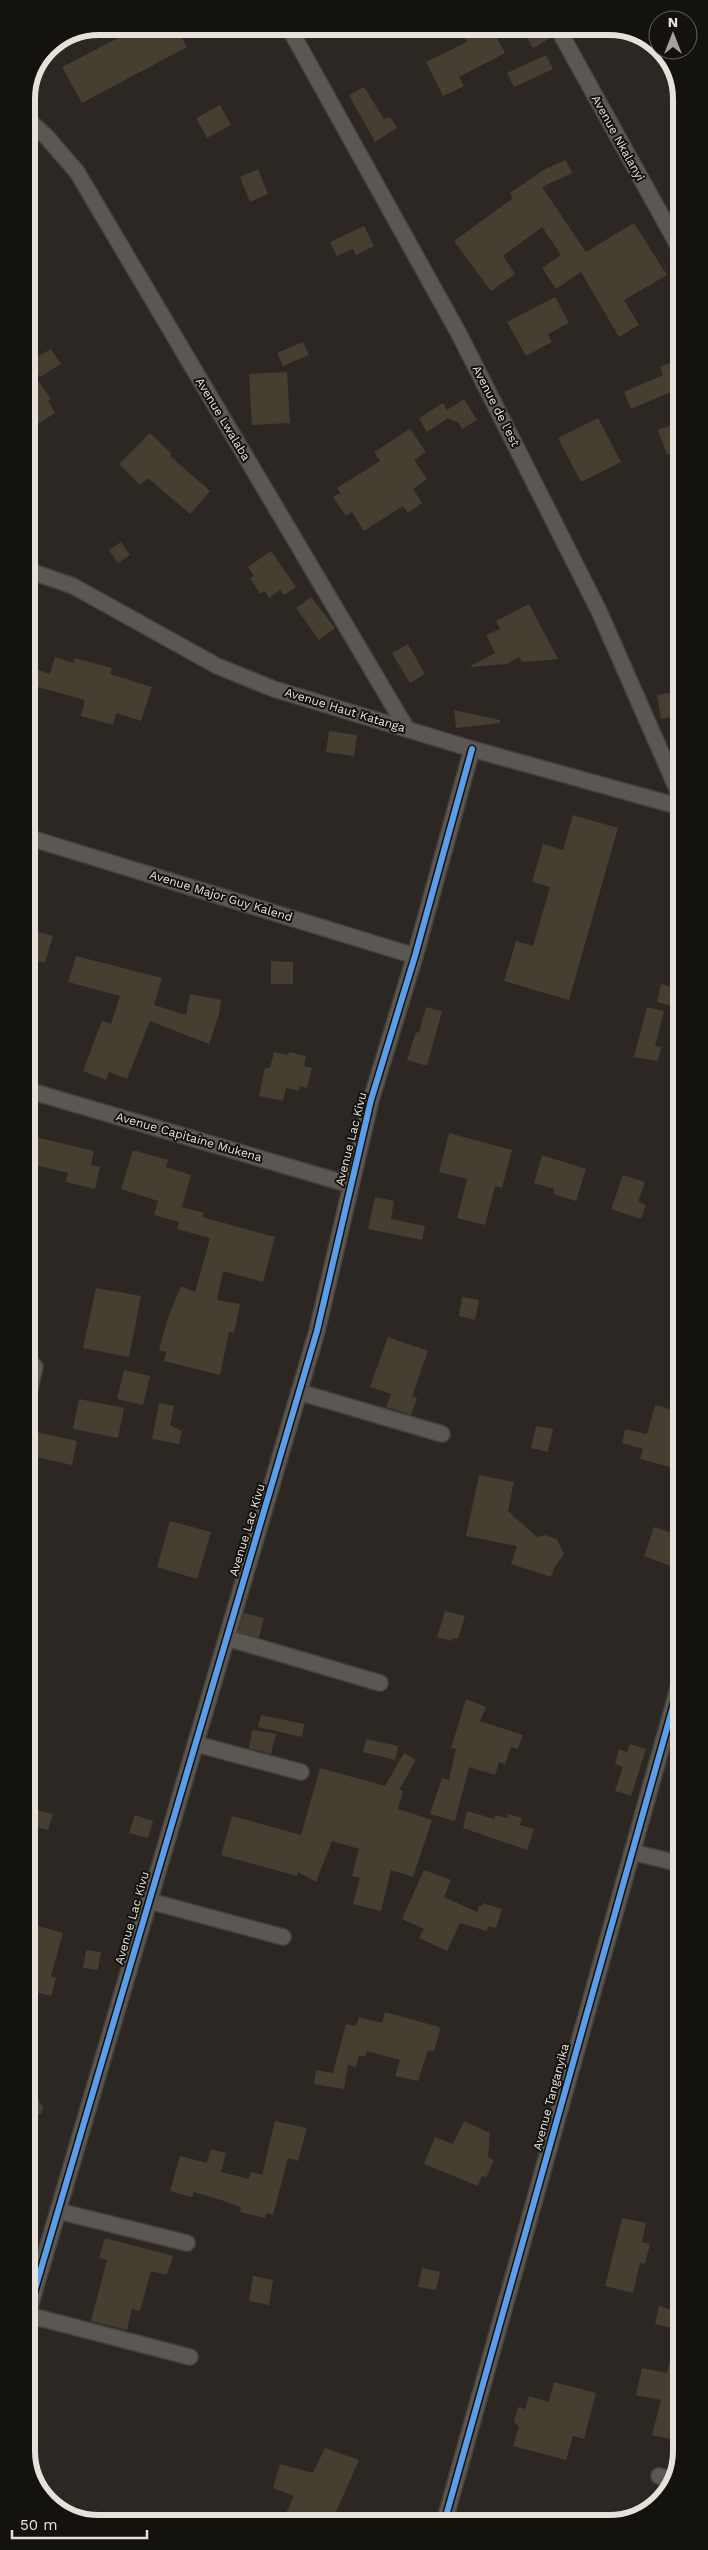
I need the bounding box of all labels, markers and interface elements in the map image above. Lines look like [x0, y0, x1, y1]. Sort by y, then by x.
north arrow [648, 10, 698, 60]
text: N [668, 14, 678, 30]
street label: Avenue Nkalanyi [589, 93, 647, 183]
street label: Avenue de l'est [469, 363, 523, 449]
street label: Avenue Lwalaba [193, 375, 253, 463]
street label: Avenue Haut Katanga [283, 685, 407, 735]
street label: Avenue Major Guy Kalend [148, 868, 294, 924]
street label: Avenue Lac Kivu [333, 1091, 369, 1187]
street label: Avenue Capitaine Mukena [114, 1109, 264, 1165]
street label: Avenue Lac Kivu [226, 1482, 268, 1578]
street label: Avenue Lac Kivu [112, 1870, 152, 1966]
street label: Avenue Tanganyika [530, 2042, 572, 2152]
scale bar [12, 2508, 148, 2540]
text: 50 m [20, 2516, 57, 2534]

